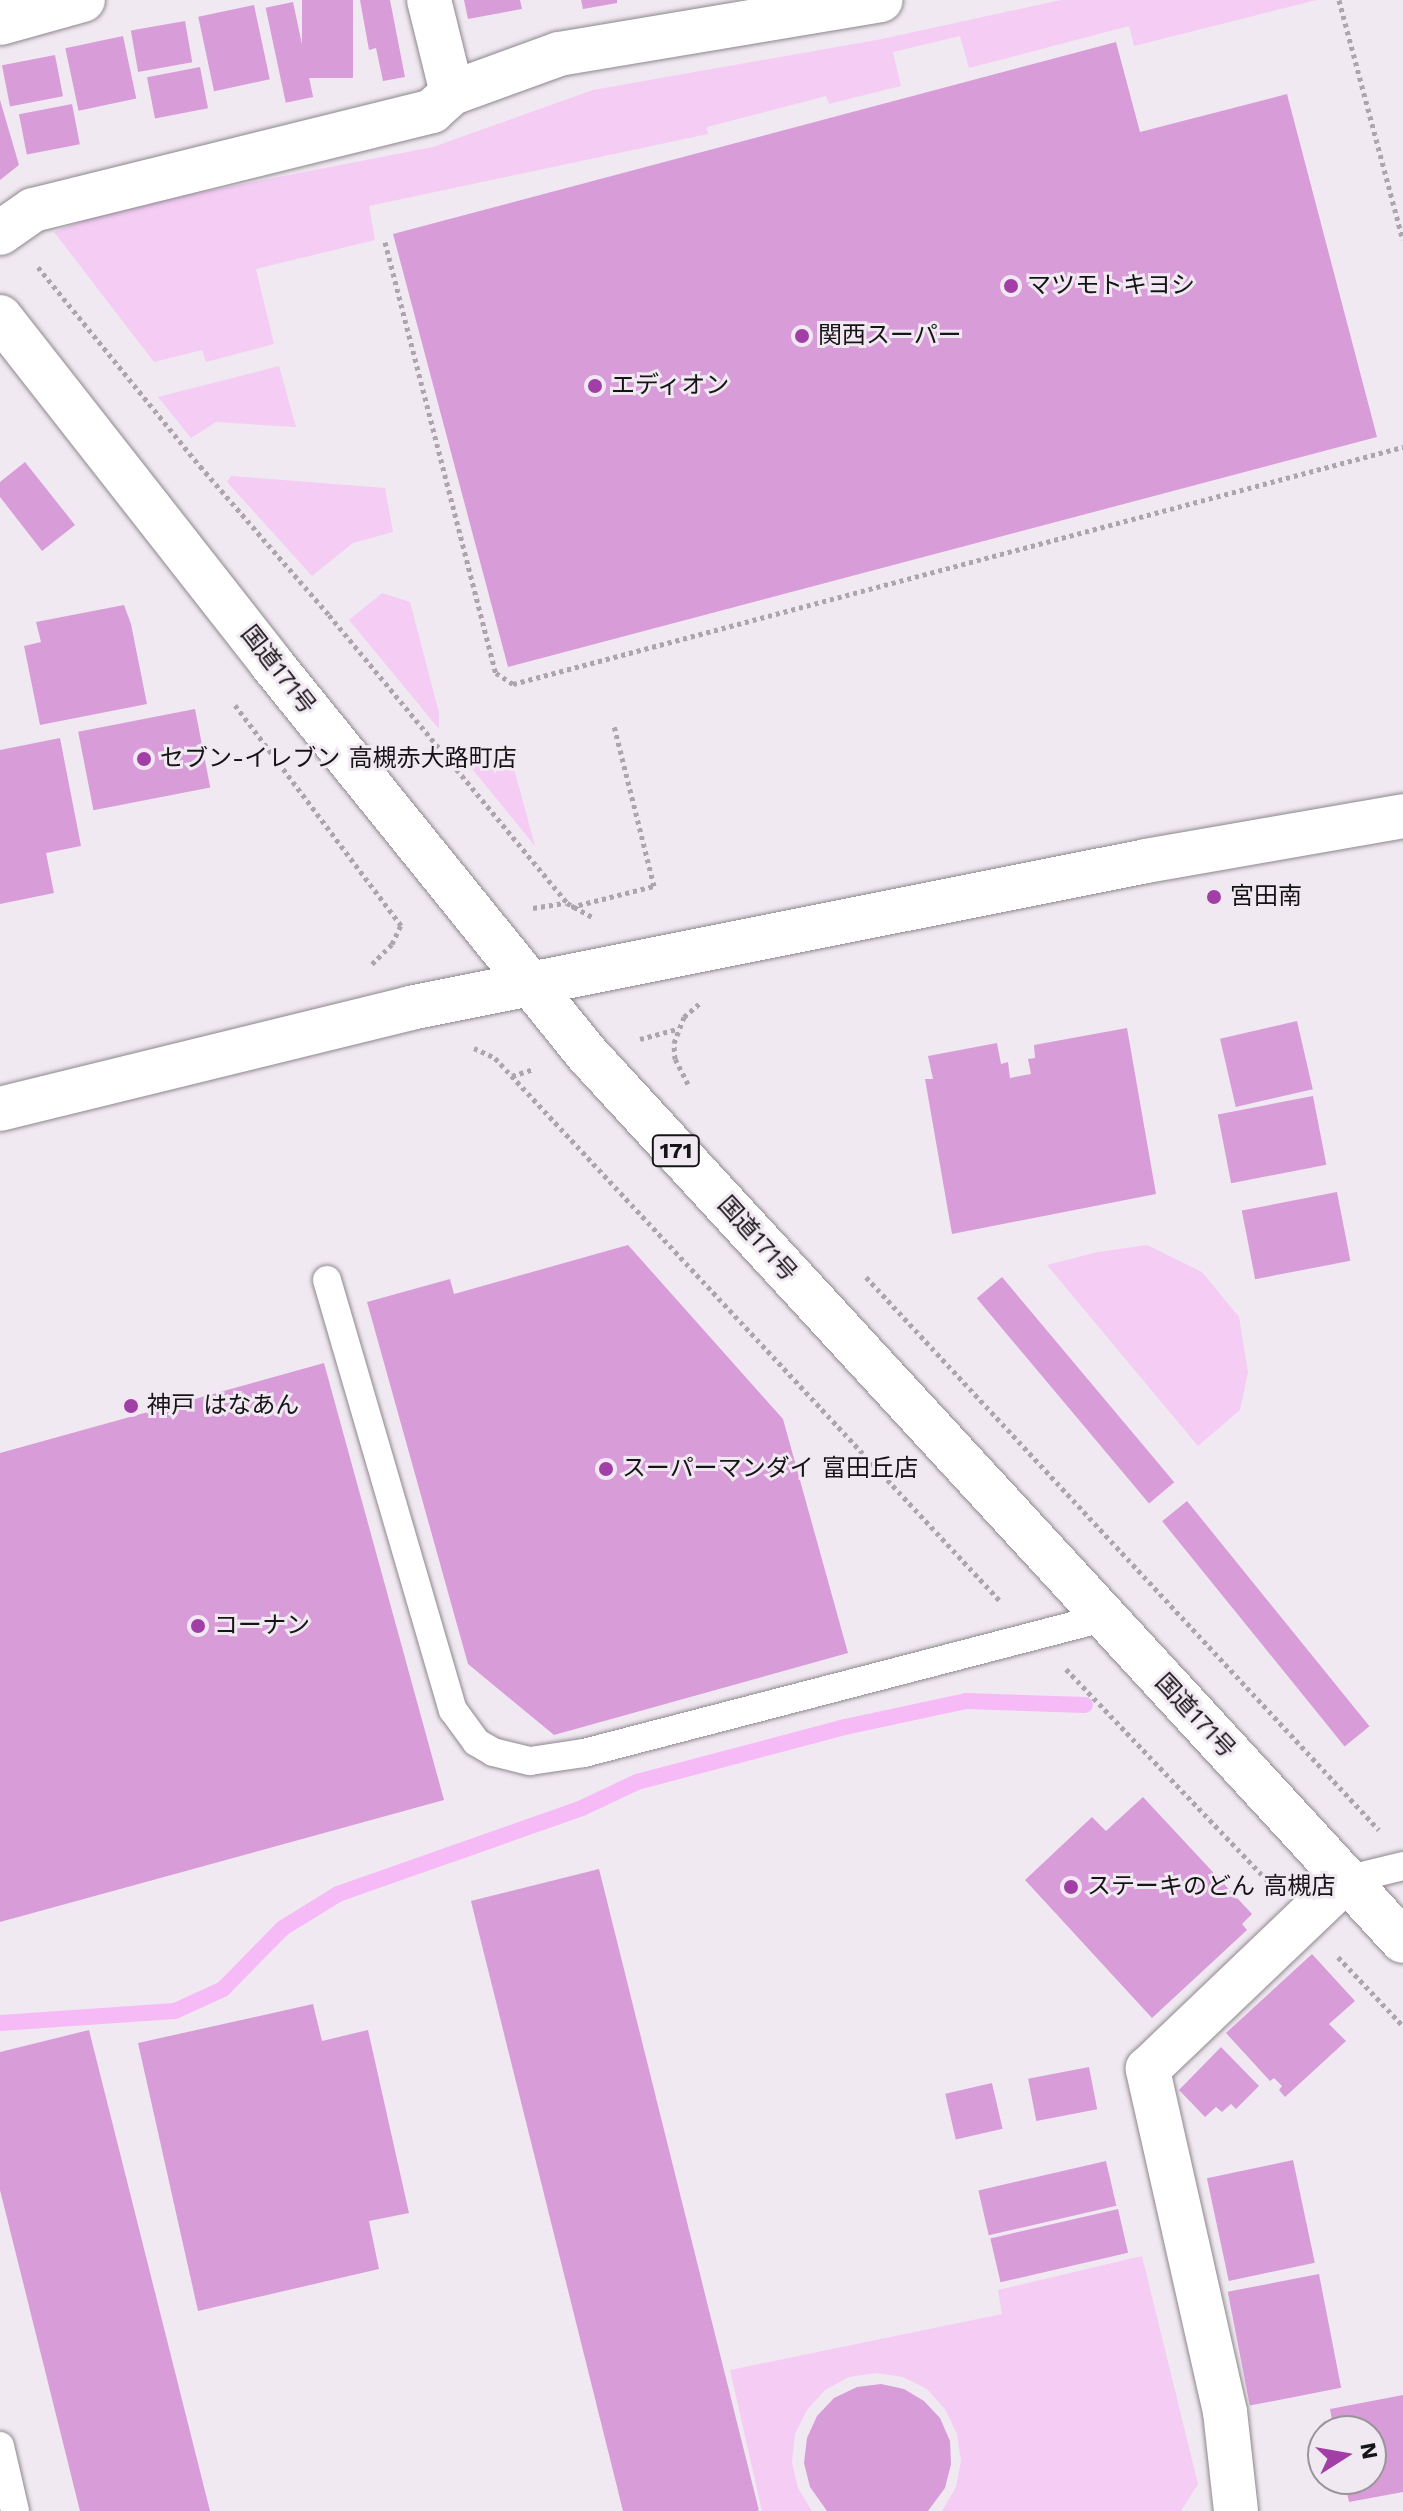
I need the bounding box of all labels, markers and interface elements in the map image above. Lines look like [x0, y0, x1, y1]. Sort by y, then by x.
place label: マツモトキヨシ [1027, 272, 1195, 300]
marker: マツモトキヨシ [1002, 277, 1020, 295]
place label: 関西スーパー [818, 322, 962, 350]
marker: 関西スーパー [793, 327, 811, 345]
place label: エディオン [611, 372, 731, 400]
marker: エディオン [586, 377, 604, 395]
street label: 国道171号 [235, 620, 321, 720]
place label: セブン-イレブン 高槻赤大路町店 [160, 745, 516, 773]
marker: セブン-イレブン 高槻赤大路町店 [135, 750, 153, 768]
place label: 宮田南 [1230, 883, 1302, 911]
marker: 宮田南 [1205, 888, 1223, 906]
road number: 171 [650, 1133, 702, 1169]
street label: 国道171号 [711, 1191, 803, 1287]
place label: 神戸 はなあん [147, 1392, 299, 1420]
marker: 神戸 はなあん [122, 1397, 140, 1415]
place label: スーパーマンダイ 富田丘店 [622, 1455, 918, 1483]
marker: スーパーマンダイ 富田丘店 [597, 1460, 615, 1478]
place label: コーナン [214, 1612, 310, 1640]
marker: コーナン [189, 1617, 207, 1635]
street label: 国道171号 [1149, 1668, 1241, 1764]
place label: ステーキのどん 高槻店 [1087, 1873, 1335, 1901]
marker: ステーキのどん 高槻店 [1062, 1878, 1080, 1896]
north arrow [1307, 2415, 1387, 2495]
text: N [1355, 2440, 1383, 2461]

